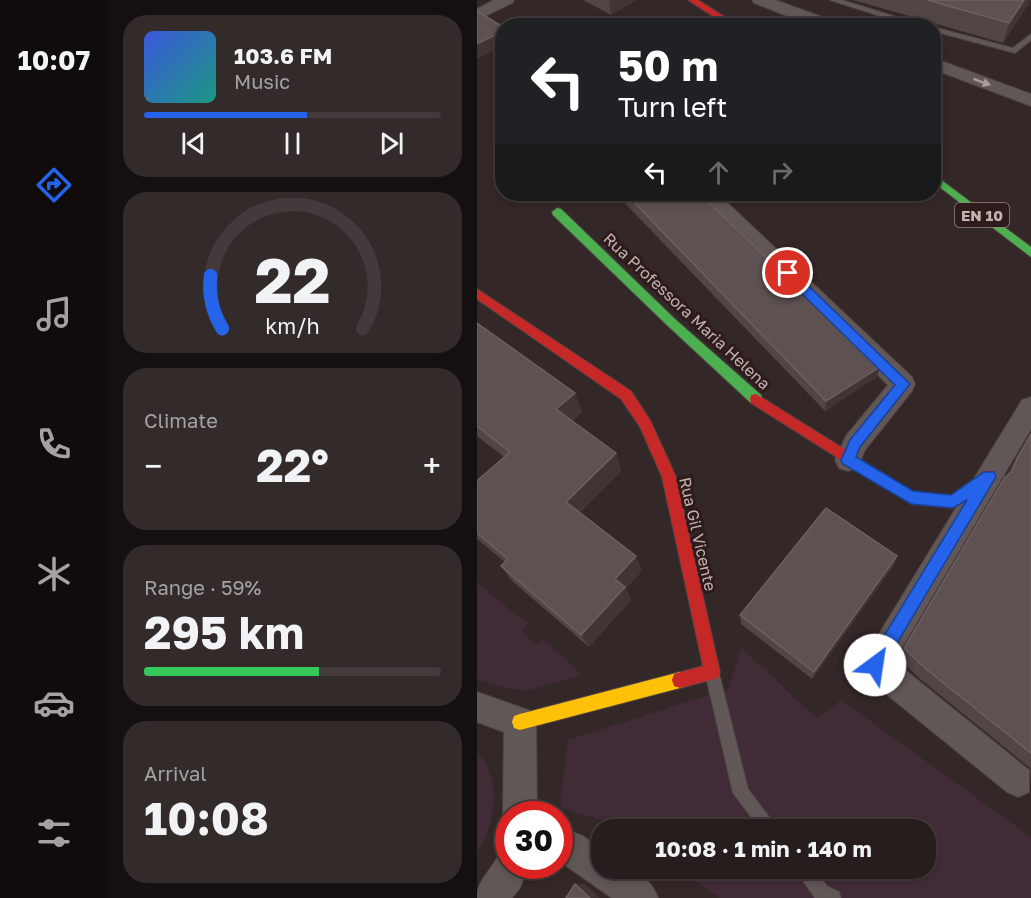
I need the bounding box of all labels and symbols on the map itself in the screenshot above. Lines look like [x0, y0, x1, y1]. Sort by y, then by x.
one-way arrow [973, 77, 991, 87]
road number: EN 10 [955, 203, 1009, 227]
street label: Rua Professora Maria Helena [599, 228, 775, 394]
pin [762, 247, 813, 298]
street label: Rua Gil Vicente [675, 475, 721, 593]
position arrow [843, 633, 907, 697]
speed limit sign: 30 [495, 801, 573, 879]

